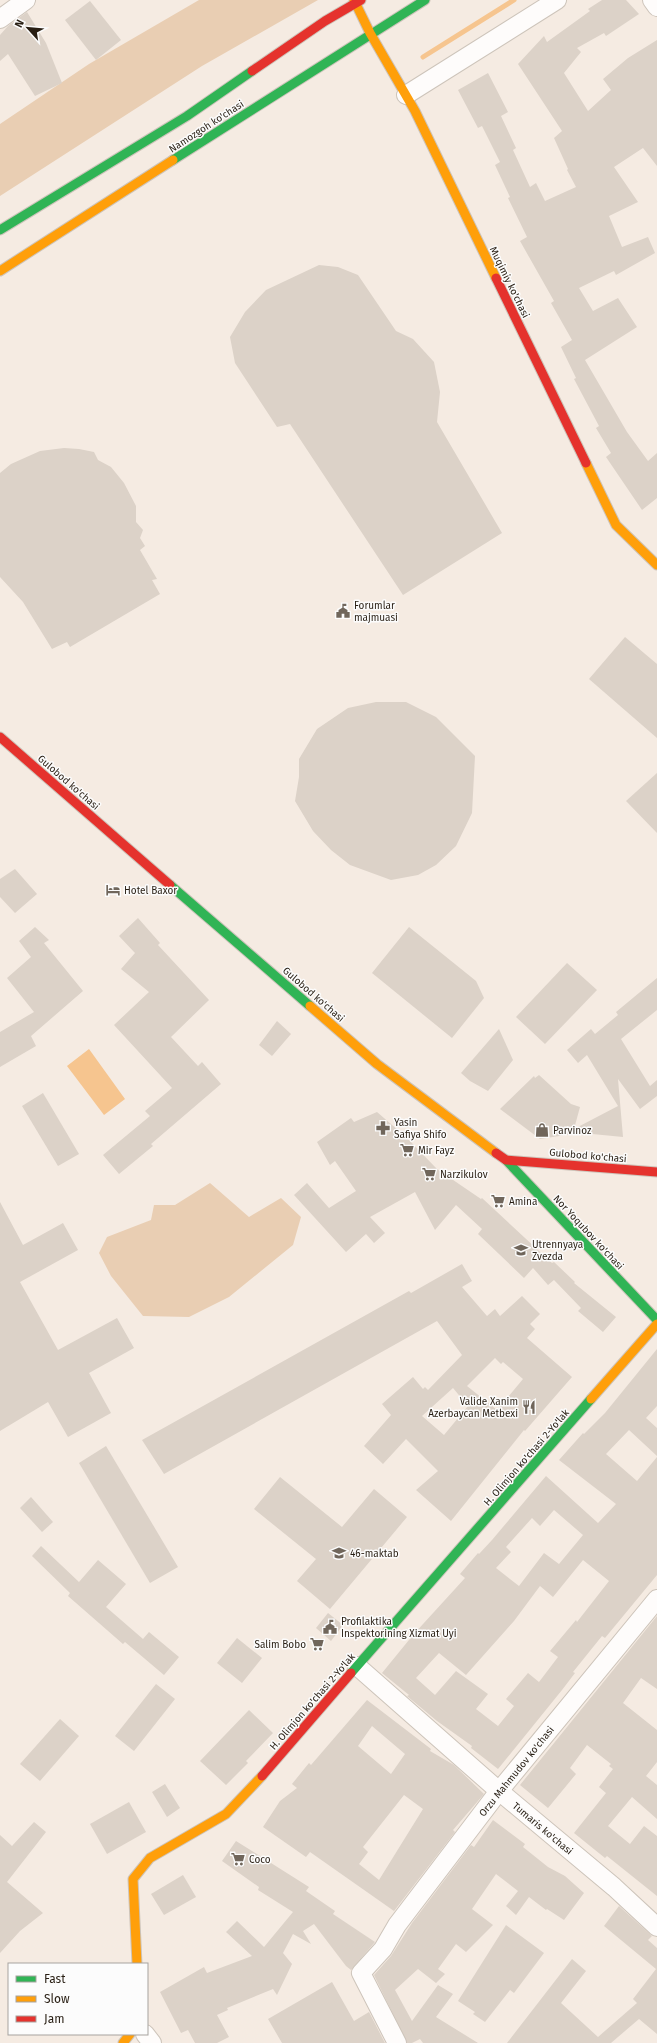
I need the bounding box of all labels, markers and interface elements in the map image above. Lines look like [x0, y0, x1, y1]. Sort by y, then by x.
north arrow [8, 8, 48, 48]
text: N [12, 17, 27, 30]
street label: Namozgoh ko'chasi [167, 98, 246, 155]
street label: Muqimiy ko'chasi [487, 245, 532, 320]
place label: Forumlar majmuasi [354, 600, 398, 624]
public building icon: Forumlar majmuasi [335, 603, 351, 619]
street label: Gulobod ko'chasi [35, 753, 102, 813]
hotel icon: Hotel Baxor [105, 882, 121, 898]
place label: Hotel Baxor [124, 885, 177, 897]
street label: Gulobod ko'chasi [280, 965, 347, 1025]
place label: Yasin Safiya Shifo [394, 1117, 447, 1141]
pharmacy icon: Yasin Safiya Shifo [375, 1120, 391, 1136]
shop icon: Parvinoz [534, 1122, 550, 1138]
place label: Parvinoz [553, 1125, 592, 1137]
supermarket icon: Mir Fayz [399, 1142, 415, 1158]
place label: Mir Fayz [418, 1145, 455, 1157]
street label: Gulobod ko'chasi [549, 1147, 627, 1165]
supermarket icon: Narzikulov [421, 1166, 437, 1182]
place label: Narzikulov [440, 1169, 488, 1181]
supermarket icon: Amina [490, 1193, 506, 1209]
street label: Nor Yoqubov ko'chasi [551, 1193, 626, 1273]
place label: Amina [509, 1196, 537, 1208]
place label: Utrennyaya Zvezda [532, 1239, 583, 1263]
school or university icon: Utrennyaya Zvezda [513, 1242, 529, 1258]
place label: Valide Xanim Azerbaycan Metbexi [428, 1396, 518, 1420]
restaurant icon: Valide Xanim Azerbaycan Metbexi [521, 1399, 537, 1415]
street label: H. Olimjon ko'chasi 2-Yo'lak [482, 1406, 573, 1508]
school or university icon: 46-maktab [331, 1545, 347, 1561]
place label: 46-maktab [350, 1548, 399, 1560]
place label: Profilaktika Inspektorining Xizmat Uyi [341, 1616, 457, 1640]
public building icon: Profilaktika Inspektorining Xizmat Uyi [322, 1619, 338, 1635]
supermarket icon: Salim Bobo [309, 1636, 325, 1652]
place label: Salim Bobo [255, 1639, 306, 1651]
street label: H. Olimjon ko'chasi 2-Yo'lak [268, 1650, 359, 1752]
street label: Orzu Mahmudov ko'chasi [477, 1724, 557, 1819]
street label: Tumaris ko'chasi [510, 1800, 575, 1858]
supermarket icon: Coco [230, 1851, 246, 1867]
place label: Coco [249, 1854, 271, 1866]
legend [8, 1963, 148, 2035]
text: Fast [44, 1972, 66, 1986]
text: Slow [44, 1992, 70, 2006]
text: Jam [44, 2012, 64, 2026]

